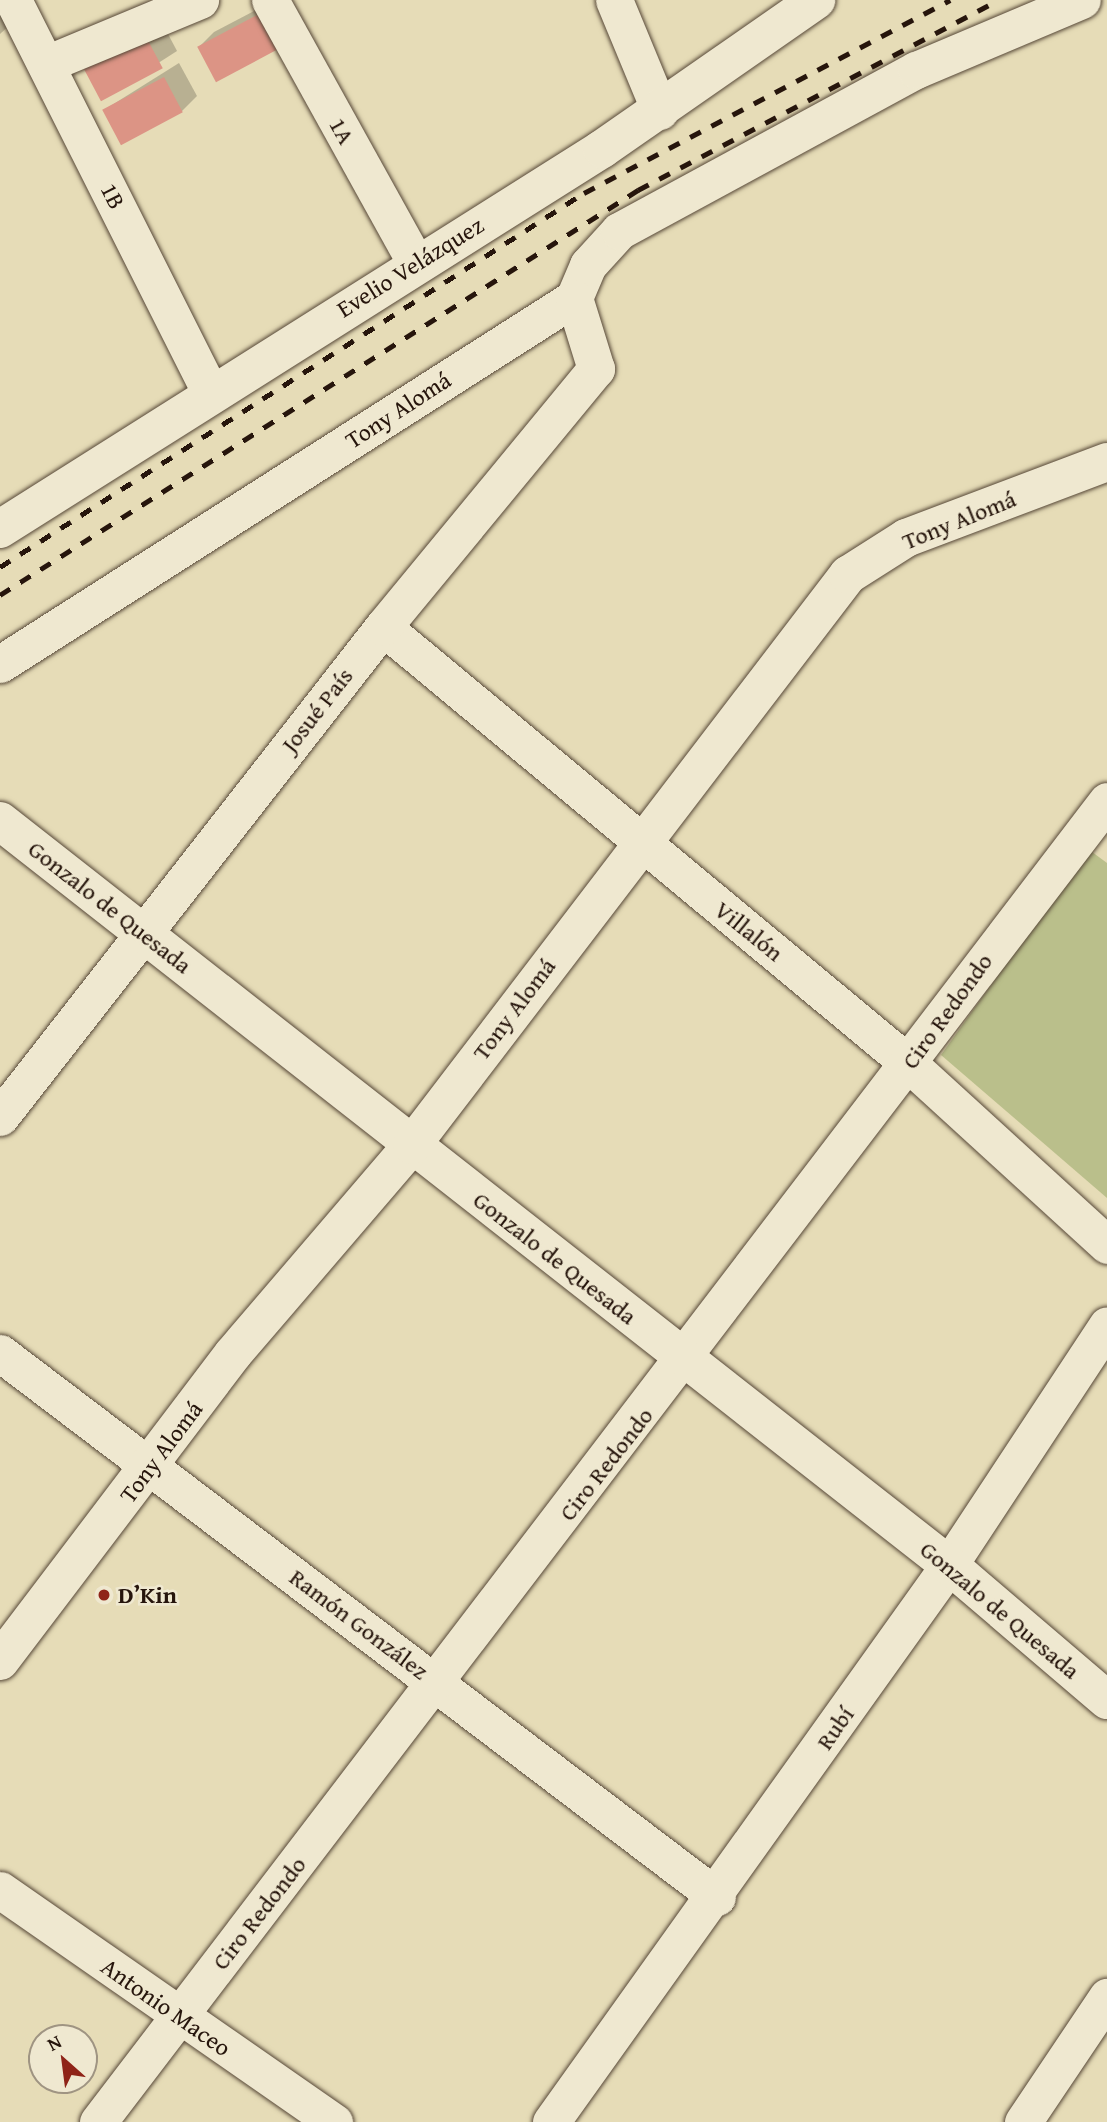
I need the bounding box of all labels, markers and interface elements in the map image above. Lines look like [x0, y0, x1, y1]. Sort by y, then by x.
street label: 1A [323, 113, 361, 149]
street label: 1B [94, 178, 132, 214]
street label: Evelio Velázquez [331, 210, 489, 324]
street label: Tony Alomá [340, 365, 456, 455]
street label: Tony Alomá [898, 484, 1020, 556]
street label: Josué País [275, 662, 359, 758]
street label: Gonzalo de Quesada [23, 834, 197, 980]
street label: Villalón [709, 895, 789, 967]
street label: Ciro Redondo [896, 948, 998, 1074]
street label: Tony Alomá [466, 952, 562, 1066]
street label: Gonzalo de Quesada [468, 1185, 642, 1331]
street label: Tony Alomá [113, 1395, 209, 1509]
street label: Ciro Redondo [553, 1402, 659, 1526]
street label: Gonzalo de Quesada [914, 1535, 1086, 1685]
street label: Ramón González [284, 1563, 434, 1685]
place label: D’Kin [118, 1581, 177, 1609]
marker: D’Kin [96, 1587, 112, 1603]
street label: Rubí [810, 1701, 860, 1755]
street label: Ciro Redondo [206, 1851, 312, 1975]
street label: Antonio Maceo [96, 1952, 236, 2062]
north arrow [28, 2024, 98, 2094]
text: N [42, 2027, 66, 2058]

